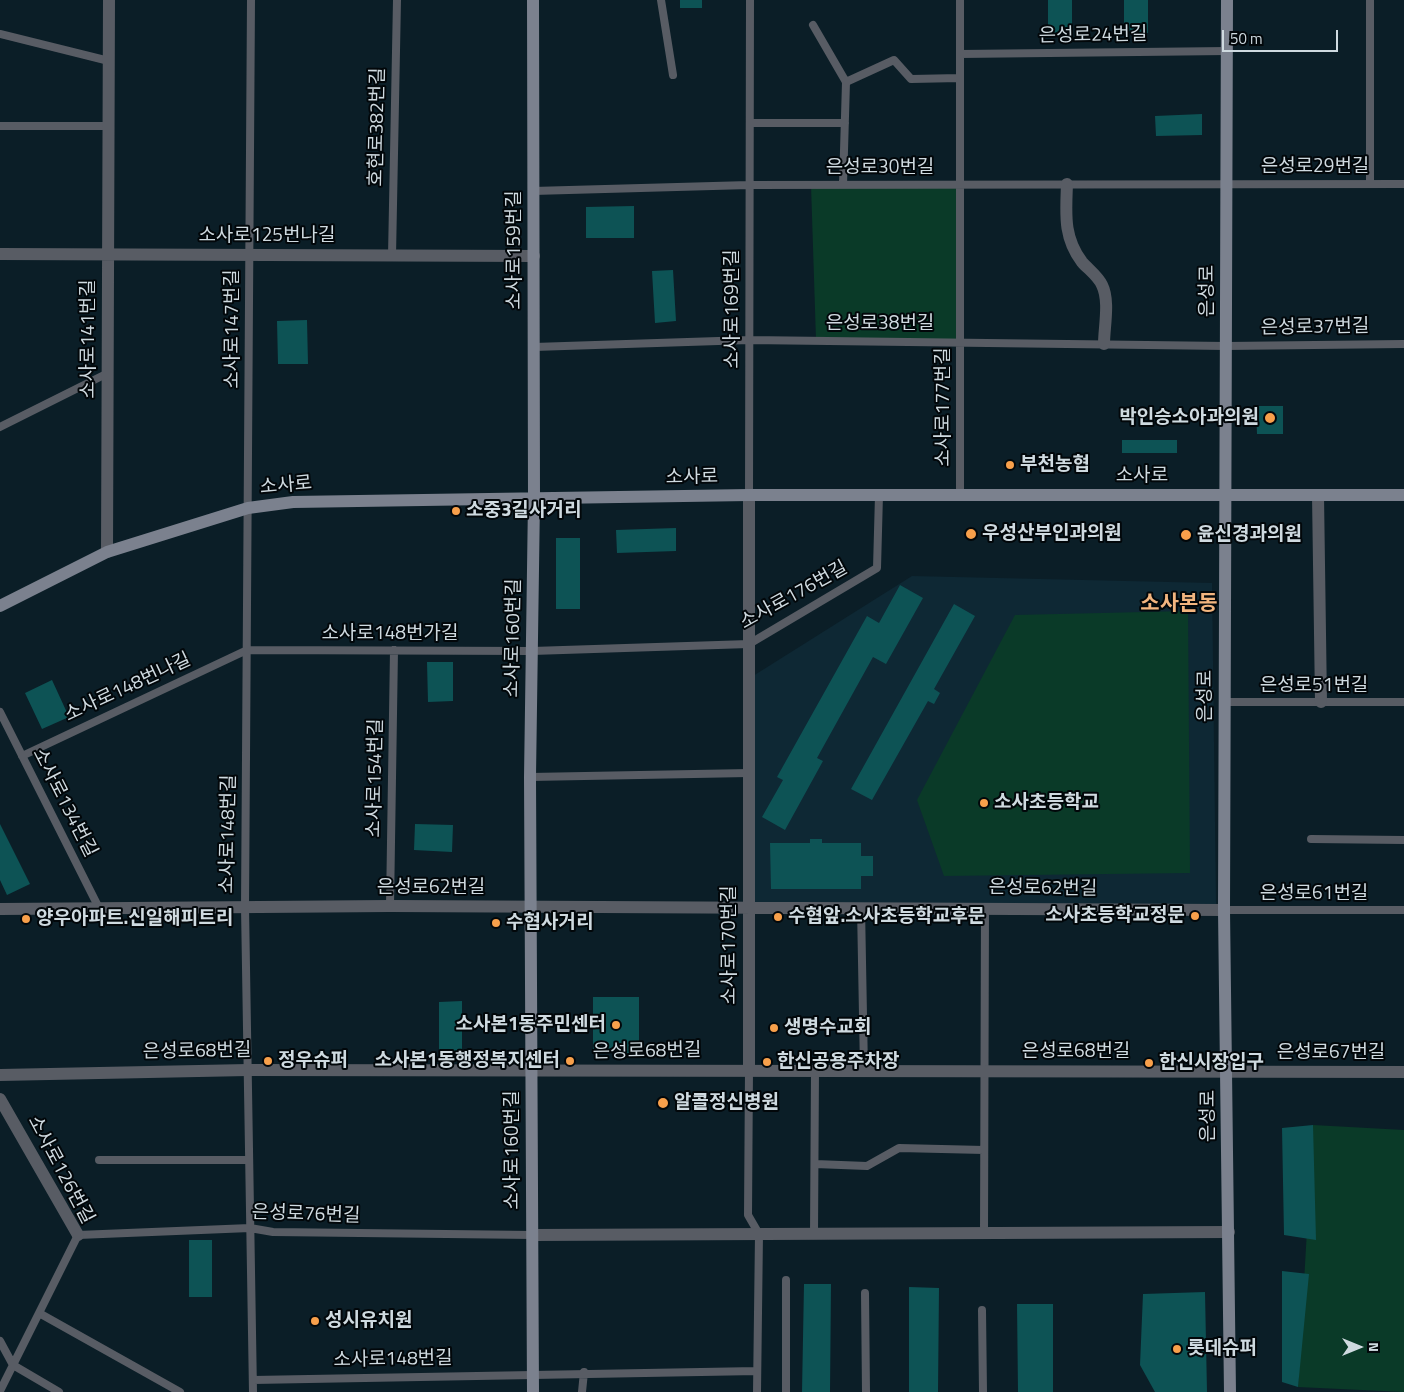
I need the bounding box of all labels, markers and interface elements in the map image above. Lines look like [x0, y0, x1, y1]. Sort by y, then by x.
scale bar [1224, 20, 1340, 52]
street label: 은성로24번길 [1038, 24, 1148, 48]
text: 50 m [1230, 27, 1263, 50]
street label: 호현로382번길 [366, 67, 390, 187]
street label: 은성로29번길 [1261, 156, 1369, 178]
street label: 은성로30번길 [826, 157, 934, 179]
street label: 소사로159번길 [504, 190, 526, 310]
street label: 소사로125번나길 [199, 225, 335, 247]
street label: 소사로169번길 [722, 249, 744, 369]
street label: 은성로 [1197, 265, 1219, 317]
street label: 소사로147번길 [222, 269, 244, 389]
street label: 소사로141번길 [78, 279, 100, 399]
street label: 은성로38번길 [826, 313, 934, 335]
street label: 은성로37번길 [1260, 316, 1370, 340]
street label: 소사로177번길 [933, 347, 955, 467]
place label: 박인승소아과의원 [1119, 407, 1259, 429]
marker: 박인승소아과의원 [1263, 411, 1277, 425]
place label: 부천농협 [1020, 454, 1090, 476]
marker: 부천농협 [1004, 459, 1016, 471]
street label: 소사로 [1116, 465, 1168, 487]
street label: 소사로 [666, 466, 718, 490]
street label: 소사로 [259, 472, 313, 500]
place label: 소중3길사거리 [466, 500, 582, 522]
marker: 소중3길사거리 [450, 505, 462, 517]
place label: 우성산부인과의원 [982, 523, 1122, 545]
place label: 윤신경과의원 [1197, 524, 1302, 546]
marker: 우성산부인과의원 [964, 527, 978, 541]
marker: 윤신경과의원 [1179, 528, 1193, 542]
street label: 소사로176번길 [736, 557, 852, 635]
street label: 소사로160번길 [502, 578, 526, 698]
district label: 소사본동 [1140, 592, 1218, 618]
street label: 소사로148번가길 [322, 623, 458, 645]
street label: 소사로148번나길 [61, 649, 195, 727]
street label: 은성로 [1195, 670, 1217, 722]
street label: 은성로51번길 [1260, 675, 1368, 697]
street label: 소사로154번길 [364, 718, 388, 838]
street label: 소사로134번길 [27, 745, 101, 861]
street label: 소사로148번길 [217, 774, 241, 894]
place label: 소사초등학교 [994, 792, 1099, 814]
marker: 소사초등학교 [978, 797, 990, 809]
street label: 은성로62번길 [377, 877, 485, 899]
street label: 은성로62번길 [988, 877, 1098, 901]
street label: 은성로61번길 [1260, 883, 1368, 905]
street label: 소사로170번길 [719, 885, 741, 1005]
place label: 소사초등학교정문 [1045, 905, 1185, 927]
place label: 수협앞.소사초등학교후문 [788, 906, 985, 928]
place label: 양우아파트.신일해피트리 [36, 908, 233, 930]
marker: 소사초등학교정문 [1189, 910, 1201, 922]
marker: 수협앞.소사초등학교후문 [772, 911, 784, 923]
place label: 수협사거리 [506, 912, 593, 934]
marker: 양우아파트.신일해피트리 [20, 913, 32, 925]
marker: 수협사거리 [490, 917, 502, 929]
place label: 소사본1동주민센터 [456, 1014, 606, 1036]
place label: 생명수교회 [784, 1017, 871, 1039]
marker: 소사본1동주민센터 [610, 1019, 622, 1031]
marker: 생명수교회 [768, 1022, 780, 1034]
street label: 은성로68번길 [142, 1040, 252, 1064]
street label: 은성로68번길 [592, 1040, 702, 1064]
street label: 은성로68번길 [1022, 1041, 1130, 1063]
street label: 은성로67번길 [1277, 1042, 1385, 1064]
place label: 정우슈퍼 [278, 1050, 348, 1072]
place label: 소사본1동행정복지센터 [375, 1050, 560, 1072]
place label: 한신공용주차장 [777, 1051, 899, 1073]
place label: 한신시장입구 [1159, 1052, 1264, 1074]
marker: 정우슈퍼 [262, 1055, 274, 1067]
marker: 소사본1동행정복지센터 [564, 1055, 576, 1067]
marker: 한신공용주차장 [761, 1056, 773, 1068]
marker: 한신시장입구 [1143, 1057, 1155, 1069]
street label: 소사로160번길 [502, 1090, 524, 1210]
street label: 은성로 [1198, 1090, 1220, 1142]
place label: 알콜정신병원 [674, 1092, 779, 1114]
marker: 알콜정신병원 [656, 1096, 670, 1110]
street label: 소사로126번길 [22, 1112, 98, 1228]
street label: 은성로76번길 [251, 1202, 361, 1228]
place label: 성시유치원 [325, 1310, 412, 1332]
marker: 성시유치원 [309, 1315, 321, 1327]
north arrow [1334, 1322, 1384, 1372]
place label: 롯데슈퍼 [1187, 1338, 1257, 1360]
text: N [1364, 1342, 1385, 1352]
marker: 롯데슈퍼 [1171, 1343, 1183, 1355]
street label: 소사로148번길 [333, 1348, 453, 1372]

